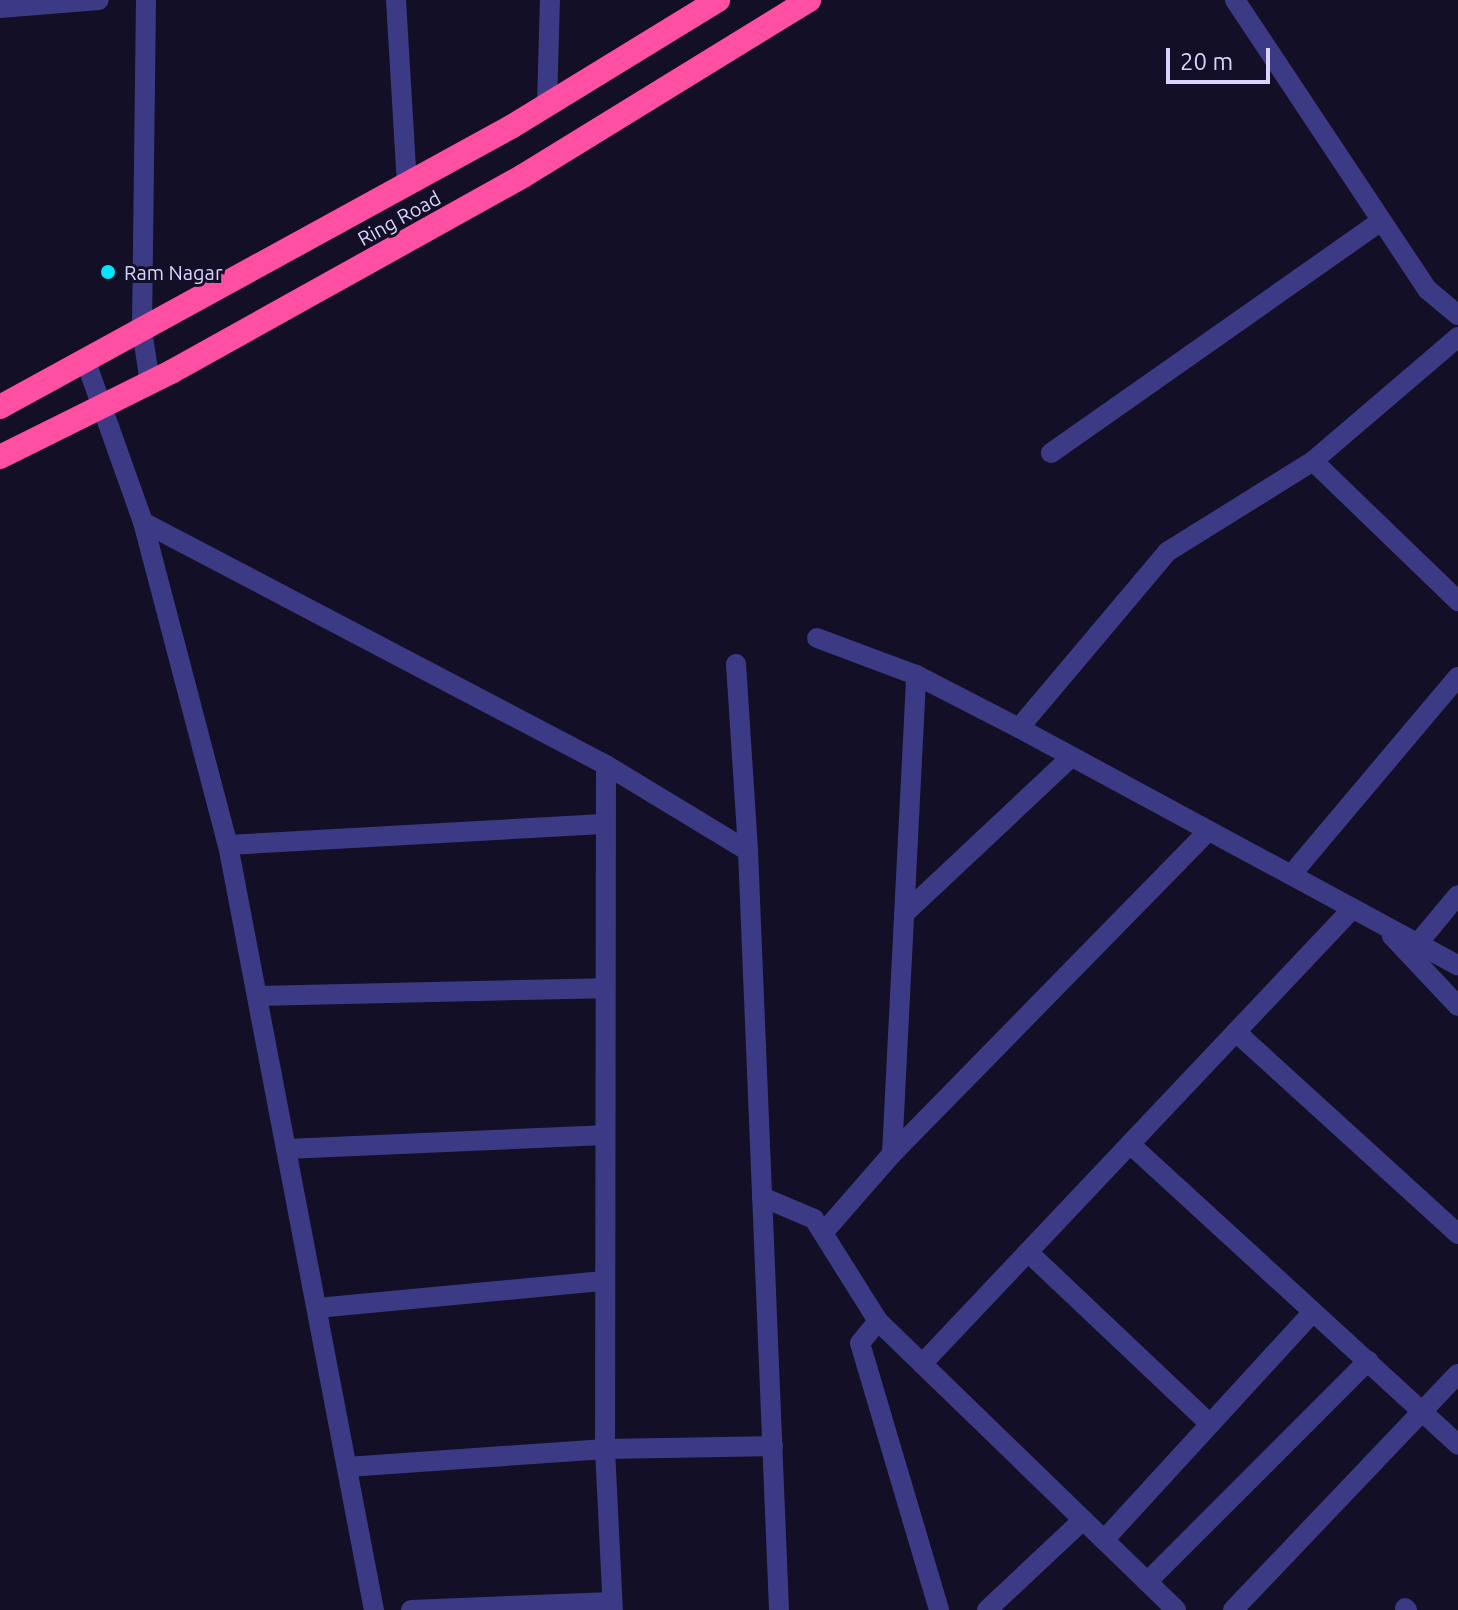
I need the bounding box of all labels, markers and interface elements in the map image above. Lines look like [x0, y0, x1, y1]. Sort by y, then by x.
scale bar [1170, 32, 1274, 82]
text: 20 m [1180, 48, 1233, 75]
street label: Ring Road [353, 185, 445, 251]
place label: Ram Nagar [124, 260, 222, 284]
marker: Ram Nagar [99, 263, 117, 281]

